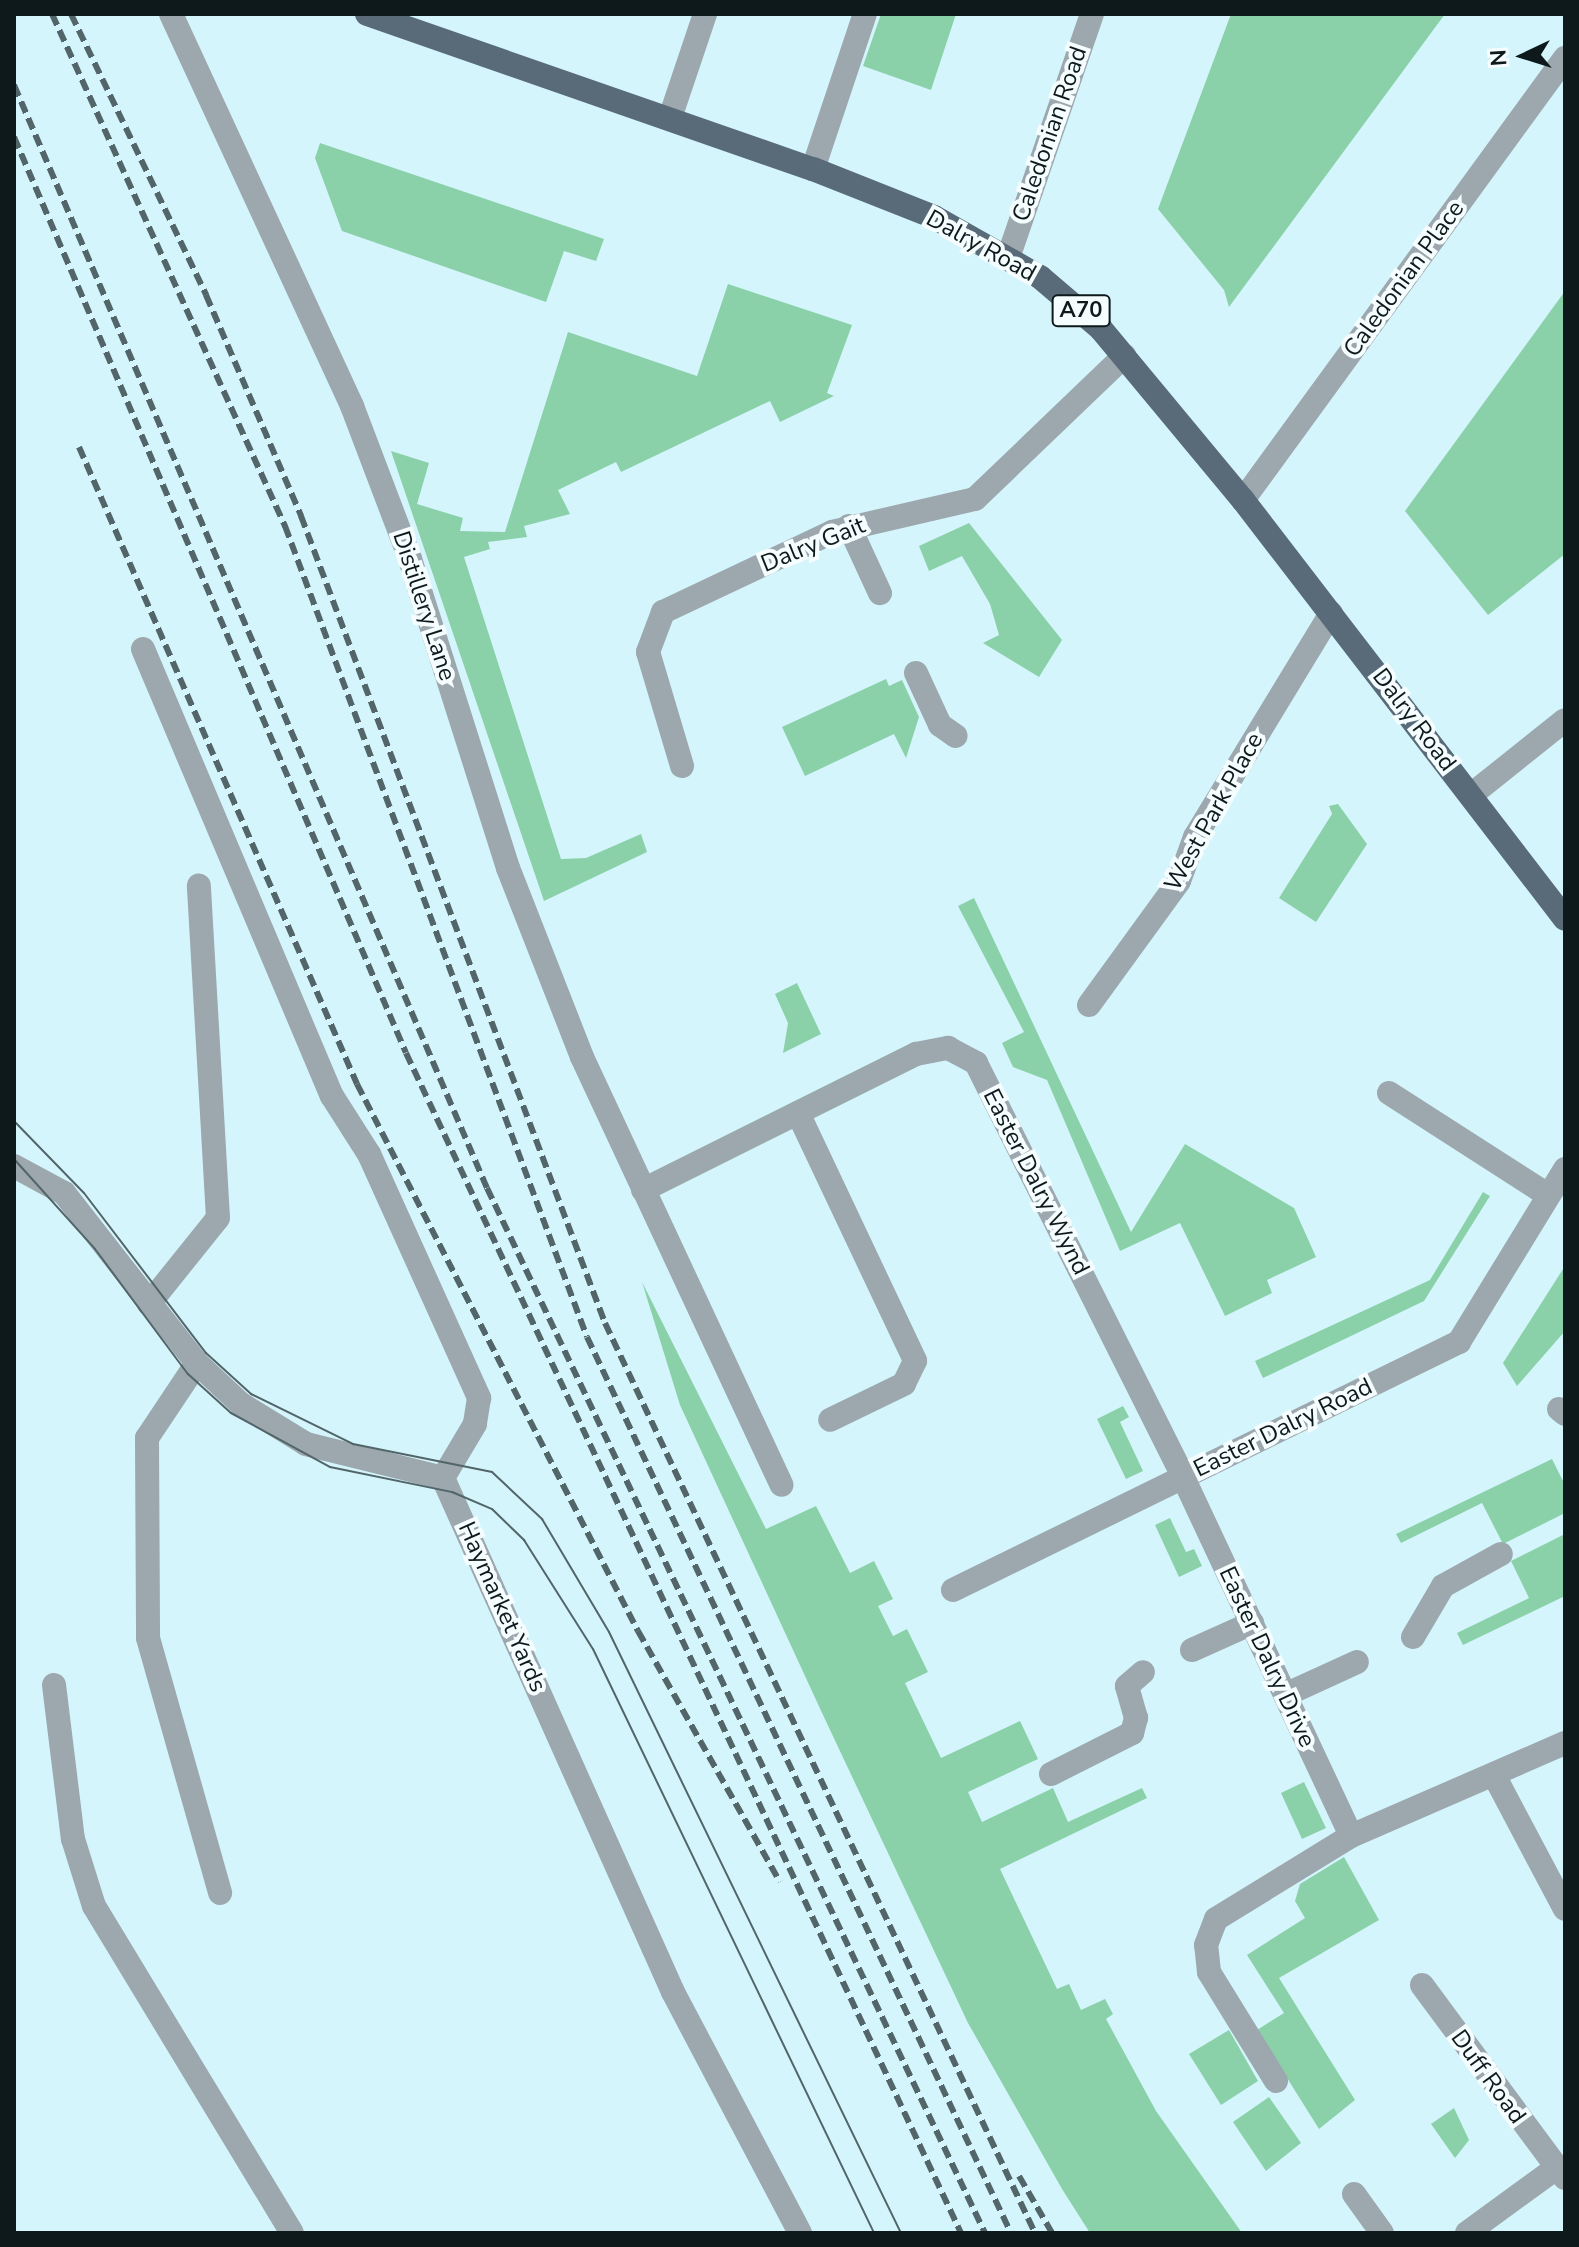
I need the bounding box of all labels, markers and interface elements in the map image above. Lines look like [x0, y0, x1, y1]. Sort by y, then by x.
north arrow [1483, 16, 1563, 96]
street label: Caledonian Road [1007, 43, 1093, 225]
text: N [1484, 48, 1515, 67]
street label: Caledonian Place [1338, 195, 1470, 363]
street label: Dalry Road [921, 204, 1041, 288]
road number: A70 [1051, 293, 1111, 329]
street label: Dalry Gait [757, 511, 869, 579]
street label: Distillery Lane [386, 528, 462, 684]
street label: Dalry Road [1366, 663, 1462, 777]
street label: West Park Place [1159, 728, 1269, 896]
street label: Easter Dalry Wynd [977, 1084, 1095, 1280]
street label: Easter Dalry Road [1189, 1372, 1377, 1484]
street label: Haymarket Yards [452, 1517, 552, 1697]
street label: Easter Dalry Drive [1213, 1562, 1321, 1752]
street label: Duff Road [1444, 2024, 1532, 2130]

